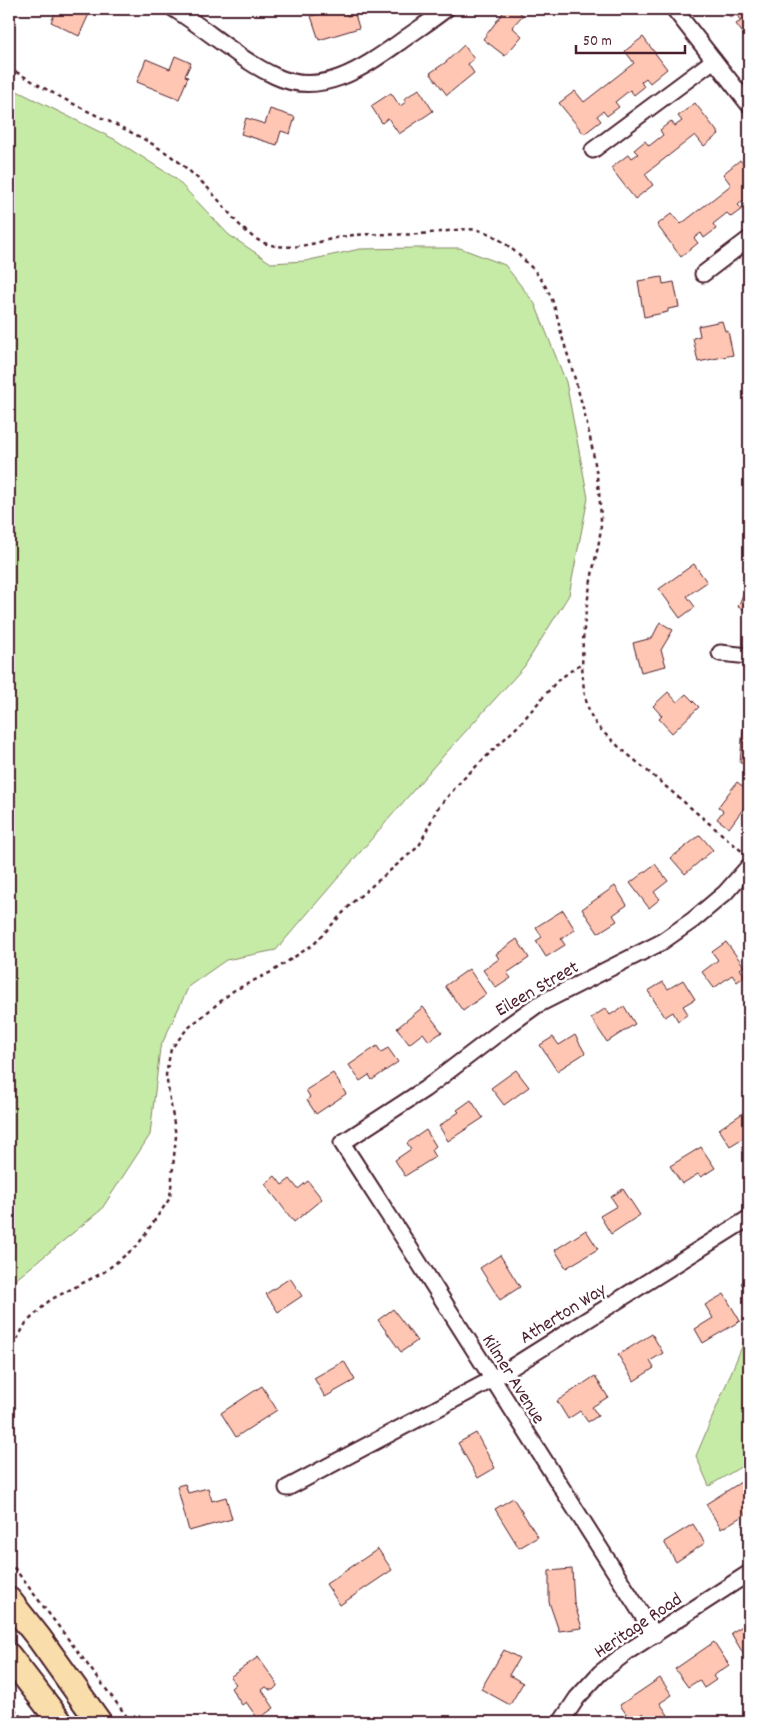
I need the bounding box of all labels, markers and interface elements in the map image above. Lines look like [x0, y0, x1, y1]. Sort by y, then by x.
scale bar [576, 22, 684, 54]
text: 50 m [583, 31, 612, 53]
street label: Eileen Street [491, 955, 585, 1025]
street label: Atherton Way [515, 1277, 613, 1352]
street label: Kilmer Avenue [474, 1330, 550, 1430]
street label: Heritage Road [589, 1587, 688, 1666]

